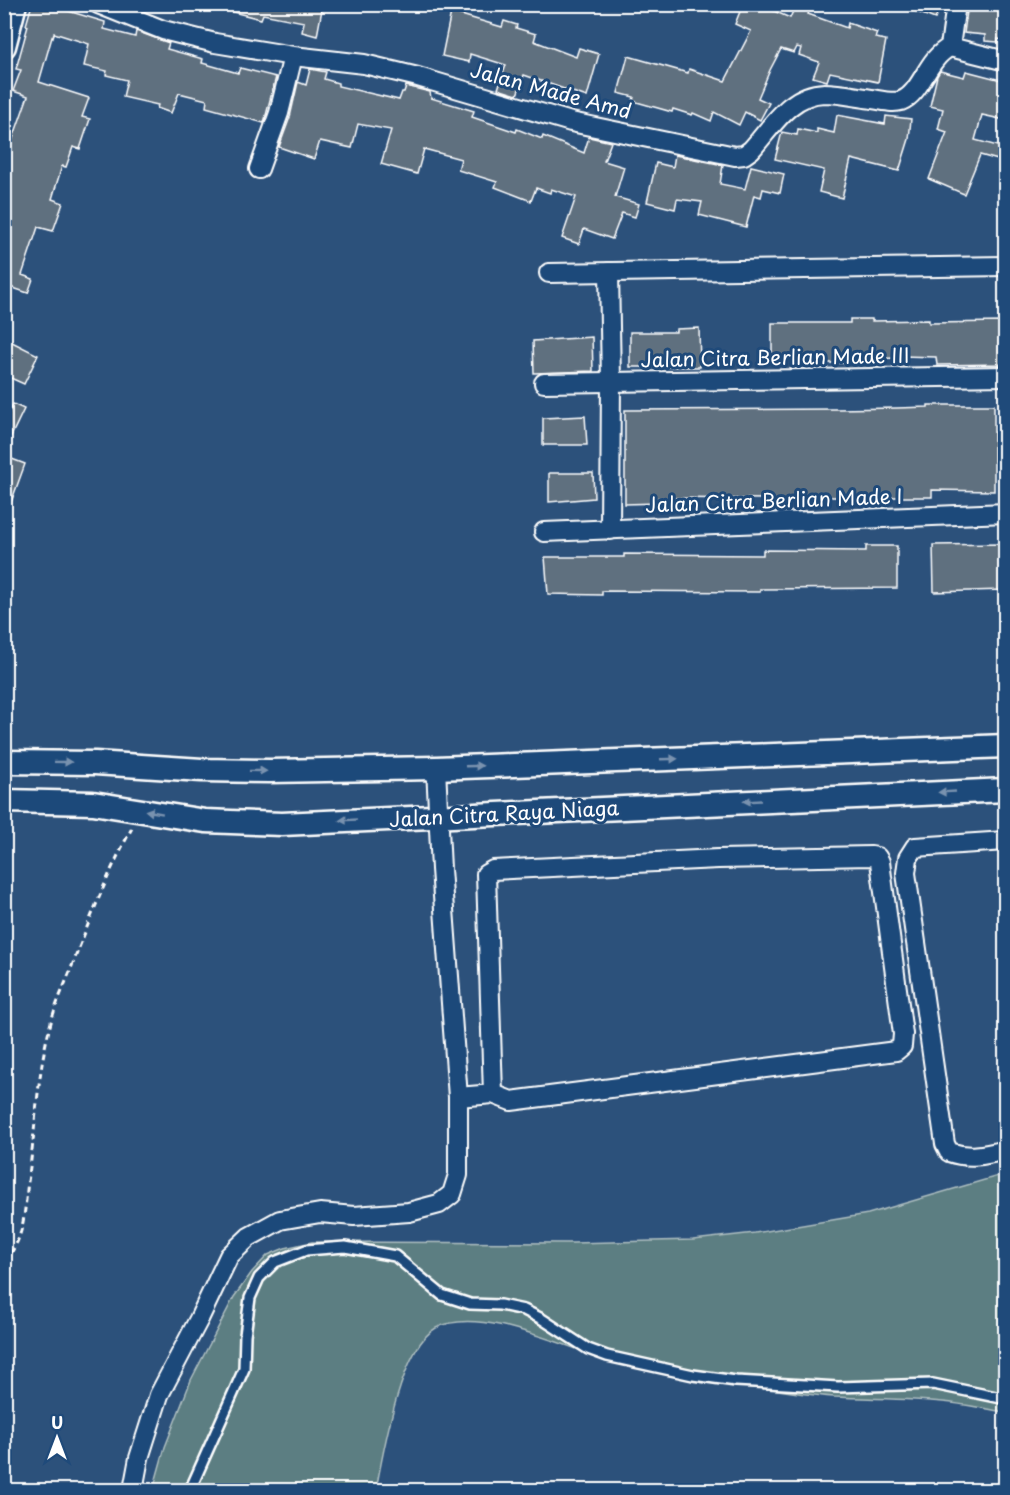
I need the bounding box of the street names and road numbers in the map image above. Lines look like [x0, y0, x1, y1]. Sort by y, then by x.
street label: Jalan Made Amd [467, 54, 635, 126]
street label: Jalan Citra Berlian Made III [640, 340, 910, 374]
street label: Jalan Citra Berlian Made I [645, 481, 903, 519]
street label: Jalan Citra Raya Niaga [388, 792, 620, 834]

